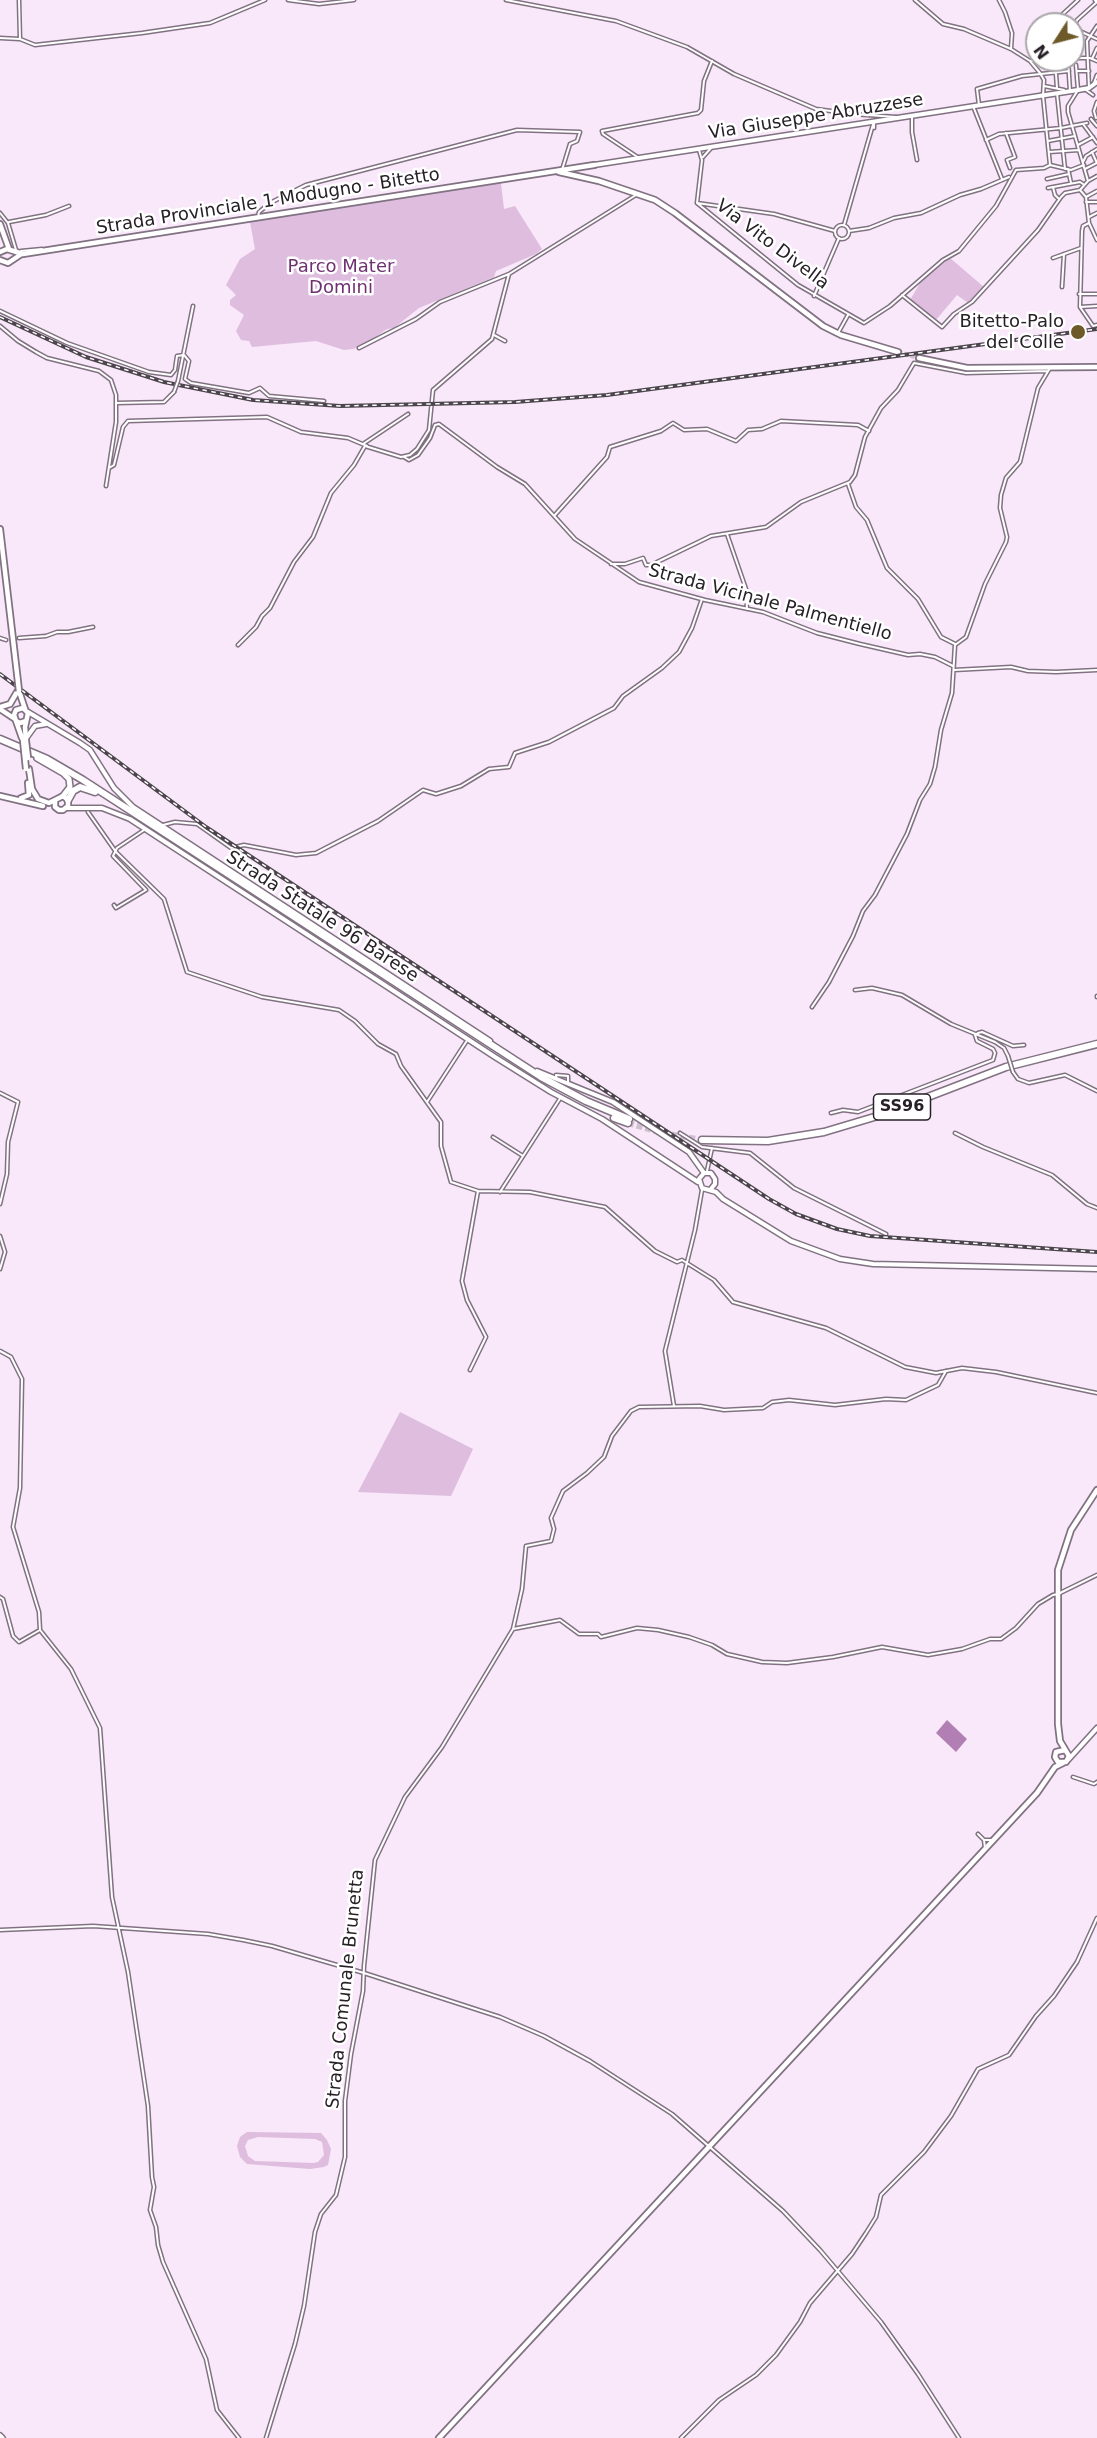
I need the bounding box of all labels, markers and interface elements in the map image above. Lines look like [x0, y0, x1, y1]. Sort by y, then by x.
north arrow [1025, 12, 1085, 72]
text: N [1030, 41, 1053, 63]
street label: Via Giuseppe Abruzzese [707, 89, 925, 145]
street label: Strada Provinciale 1 Modugno - Bitetto [95, 164, 441, 240]
street label: Via Vito Divella [711, 195, 833, 295]
park label: Parco Mater Domini [288, 256, 394, 298]
place label: Bitetto-Palo del Colle [959, 311, 1064, 354]
marker: Bitetto-Palo del Colle [1069, 323, 1087, 341]
street label: Strada Vicinale Palmentiello [646, 560, 894, 646]
street label: Strada Statale 96 Barese [222, 847, 422, 987]
road number: SS96 [874, 1094, 930, 1120]
street label: Strada Comunale Brunetta [323, 1868, 369, 2110]

